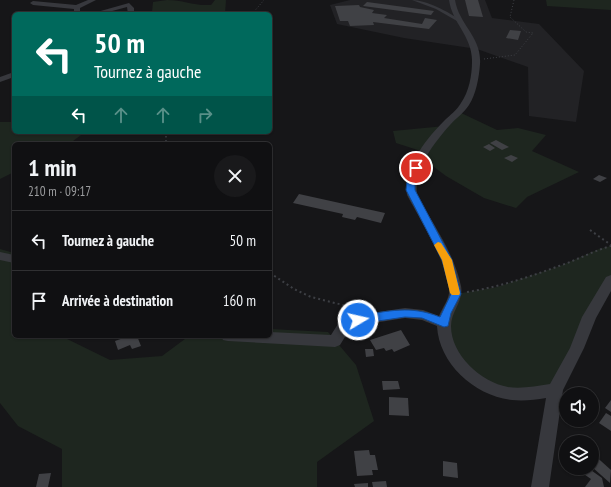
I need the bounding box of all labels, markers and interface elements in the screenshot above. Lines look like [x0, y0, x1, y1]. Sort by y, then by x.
text: 50 m [94, 24, 145, 61]
icon: left [28, 28, 80, 80]
text: Tournez à gauche [94, 60, 201, 83]
icon: left [68, 104, 90, 126]
icon: ahead [110, 104, 132, 126]
icon: ahead [152, 104, 174, 126]
icon: right [194, 104, 216, 126]
pin [399, 151, 433, 185]
text: 1 min [28, 152, 76, 183]
button: close [214, 155, 256, 197]
icon: arrive [405, 157, 427, 179]
text: 210 m · 09:17 [28, 183, 91, 200]
icon: left [28, 230, 50, 252]
text: Tournez à gauche [62, 231, 154, 250]
text: 50 m [230, 231, 256, 250]
icon: arrive [28, 290, 50, 312]
text: Arrivée à destination [62, 291, 173, 310]
text: 160 m [223, 291, 256, 310]
position arrow [337, 299, 379, 341]
map controls [559, 387, 599, 475]
button: sound [559, 387, 599, 427]
button: layers [559, 435, 599, 475]

